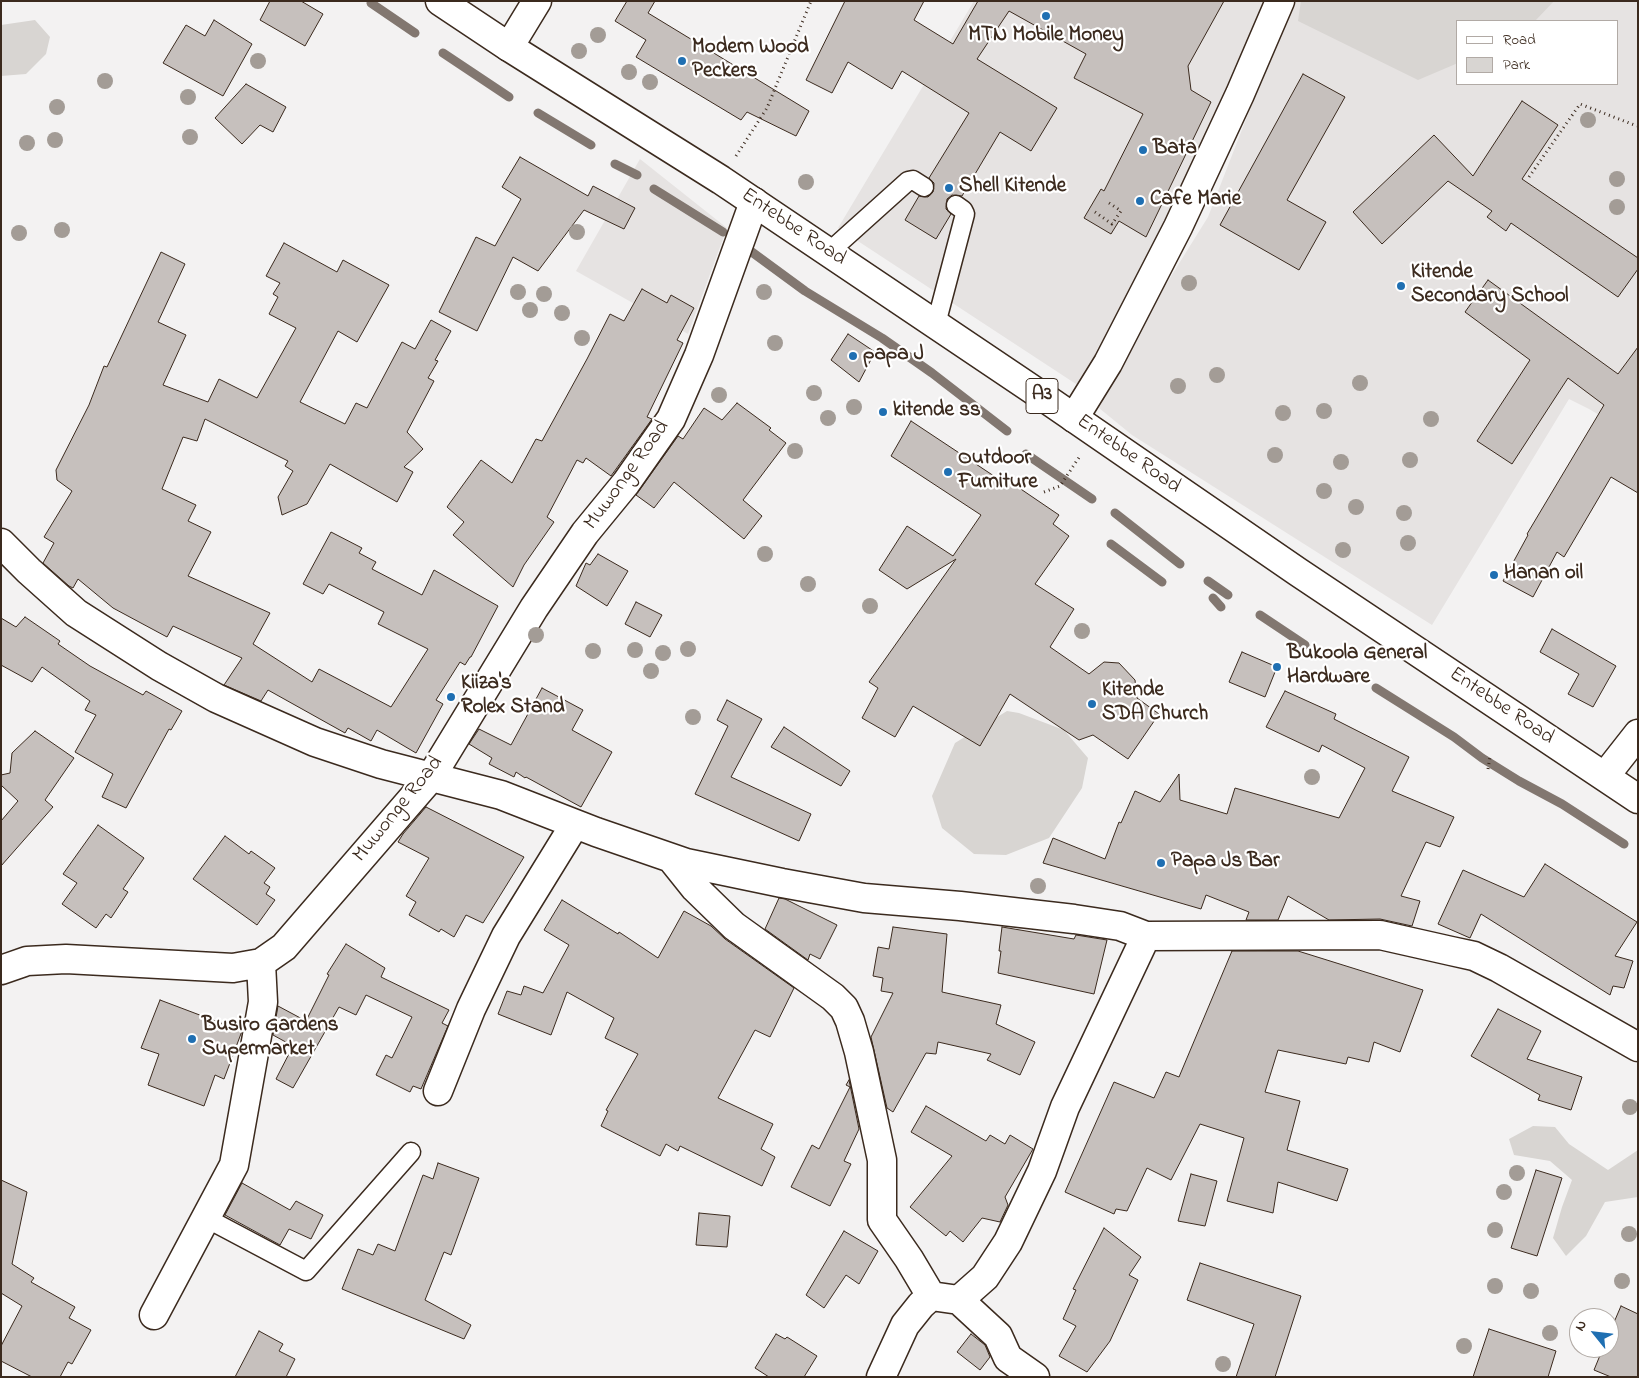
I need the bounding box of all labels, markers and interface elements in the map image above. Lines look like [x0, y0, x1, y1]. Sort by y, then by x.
marker: MTN Mobile Money [1040, 10, 1052, 22]
legend [1456, 20, 1619, 85]
place label: MTN Mobile Money [968, 24, 1124, 50]
text: Road [1503, 29, 1536, 51]
place label: Modern Wood Peckers [692, 36, 809, 86]
text: Park [1503, 54, 1530, 76]
marker: Modern Wood Peckers [676, 55, 688, 67]
place label: Bata [1153, 137, 1197, 163]
marker: Bata [1137, 144, 1149, 156]
place label: Shell Kitende [959, 175, 1066, 201]
marker: Shell Kitende [943, 182, 955, 194]
street label: Entebbe Road [736, 184, 850, 272]
place label: Cafe Marie [1150, 188, 1241, 214]
marker: Cafe Marie [1134, 195, 1146, 207]
place label: Kitende Secondary School [1411, 261, 1569, 311]
marker: Kitende Secondary School [1395, 280, 1407, 292]
place label: papa J [863, 343, 924, 369]
marker: papa J [847, 350, 859, 362]
road number: A3 [1026, 378, 1058, 414]
place label: kitende ss [893, 399, 981, 425]
marker: kitende ss [877, 406, 889, 418]
street label: Entebbe Road [1071, 410, 1185, 500]
street label: Muwonge Road [580, 416, 676, 536]
place label: Outdoor Furniture [958, 447, 1038, 497]
marker: Outdoor Furniture [942, 466, 954, 478]
place label: Hanan oil [1504, 562, 1583, 588]
marker: Hanan oil [1488, 569, 1500, 581]
place label: Bukoola General Hardware [1287, 642, 1427, 692]
marker: Bukoola General Hardware [1271, 661, 1283, 673]
street label: Entebbe Road [1444, 663, 1558, 751]
place label: Kiiza's Rolex Stand [461, 672, 565, 722]
place label: Kitende SDA Church [1102, 679, 1208, 729]
marker: Kiiza's Rolex Stand [445, 691, 457, 703]
marker: Kitende SDA Church [1086, 698, 1098, 710]
street label: Muwonge Road [349, 752, 449, 868]
place label: Papa Js Bar [1171, 850, 1279, 876]
marker: Papa Js Bar [1155, 857, 1167, 869]
place label: Busiro Gardens Supermarket [202, 1014, 338, 1064]
marker: Busiro Gardens Supermarket [186, 1033, 198, 1045]
north arrow [1569, 1308, 1619, 1358]
text: N [1570, 1317, 1593, 1335]

